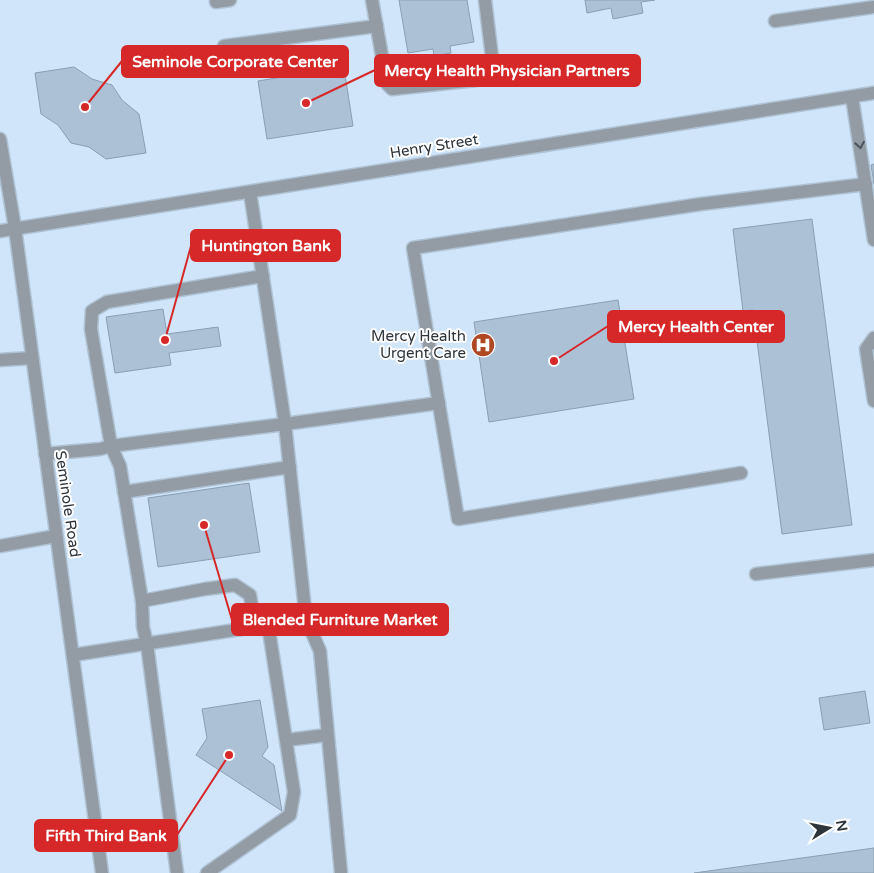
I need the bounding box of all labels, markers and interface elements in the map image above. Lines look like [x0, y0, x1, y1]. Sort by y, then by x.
callout: Seminole Corporate Center [122, 46, 348, 77]
text: Seminole Corporate Center [132, 52, 339, 72]
callout: Mercy Health Physician Partners [375, 55, 640, 86]
text: Mercy Health Physician Partners [384, 61, 630, 81]
street label: Henry Street [388, 130, 480, 162]
one-way arrow [854, 141, 864, 149]
callout: Huntington Bank [191, 230, 340, 261]
text: Huntington Bank [201, 236, 331, 256]
callout: Mercy Health Center [608, 311, 784, 342]
text: Mercy Health Center [618, 317, 775, 337]
place label: Mercy Health Urgent Care [371, 327, 466, 362]
hospital icon: Mercy Health Urgent Care [470, 332, 496, 358]
street label: Seminole Road [52, 450, 84, 558]
callout: Blended Furniture Market [232, 604, 448, 635]
text: Blended Furniture Market [242, 610, 438, 630]
north arrow [804, 803, 854, 853]
text: N [832, 819, 851, 833]
callout: Fifth Third Bank [35, 820, 177, 851]
text: Fifth Third Bank [45, 826, 167, 846]

